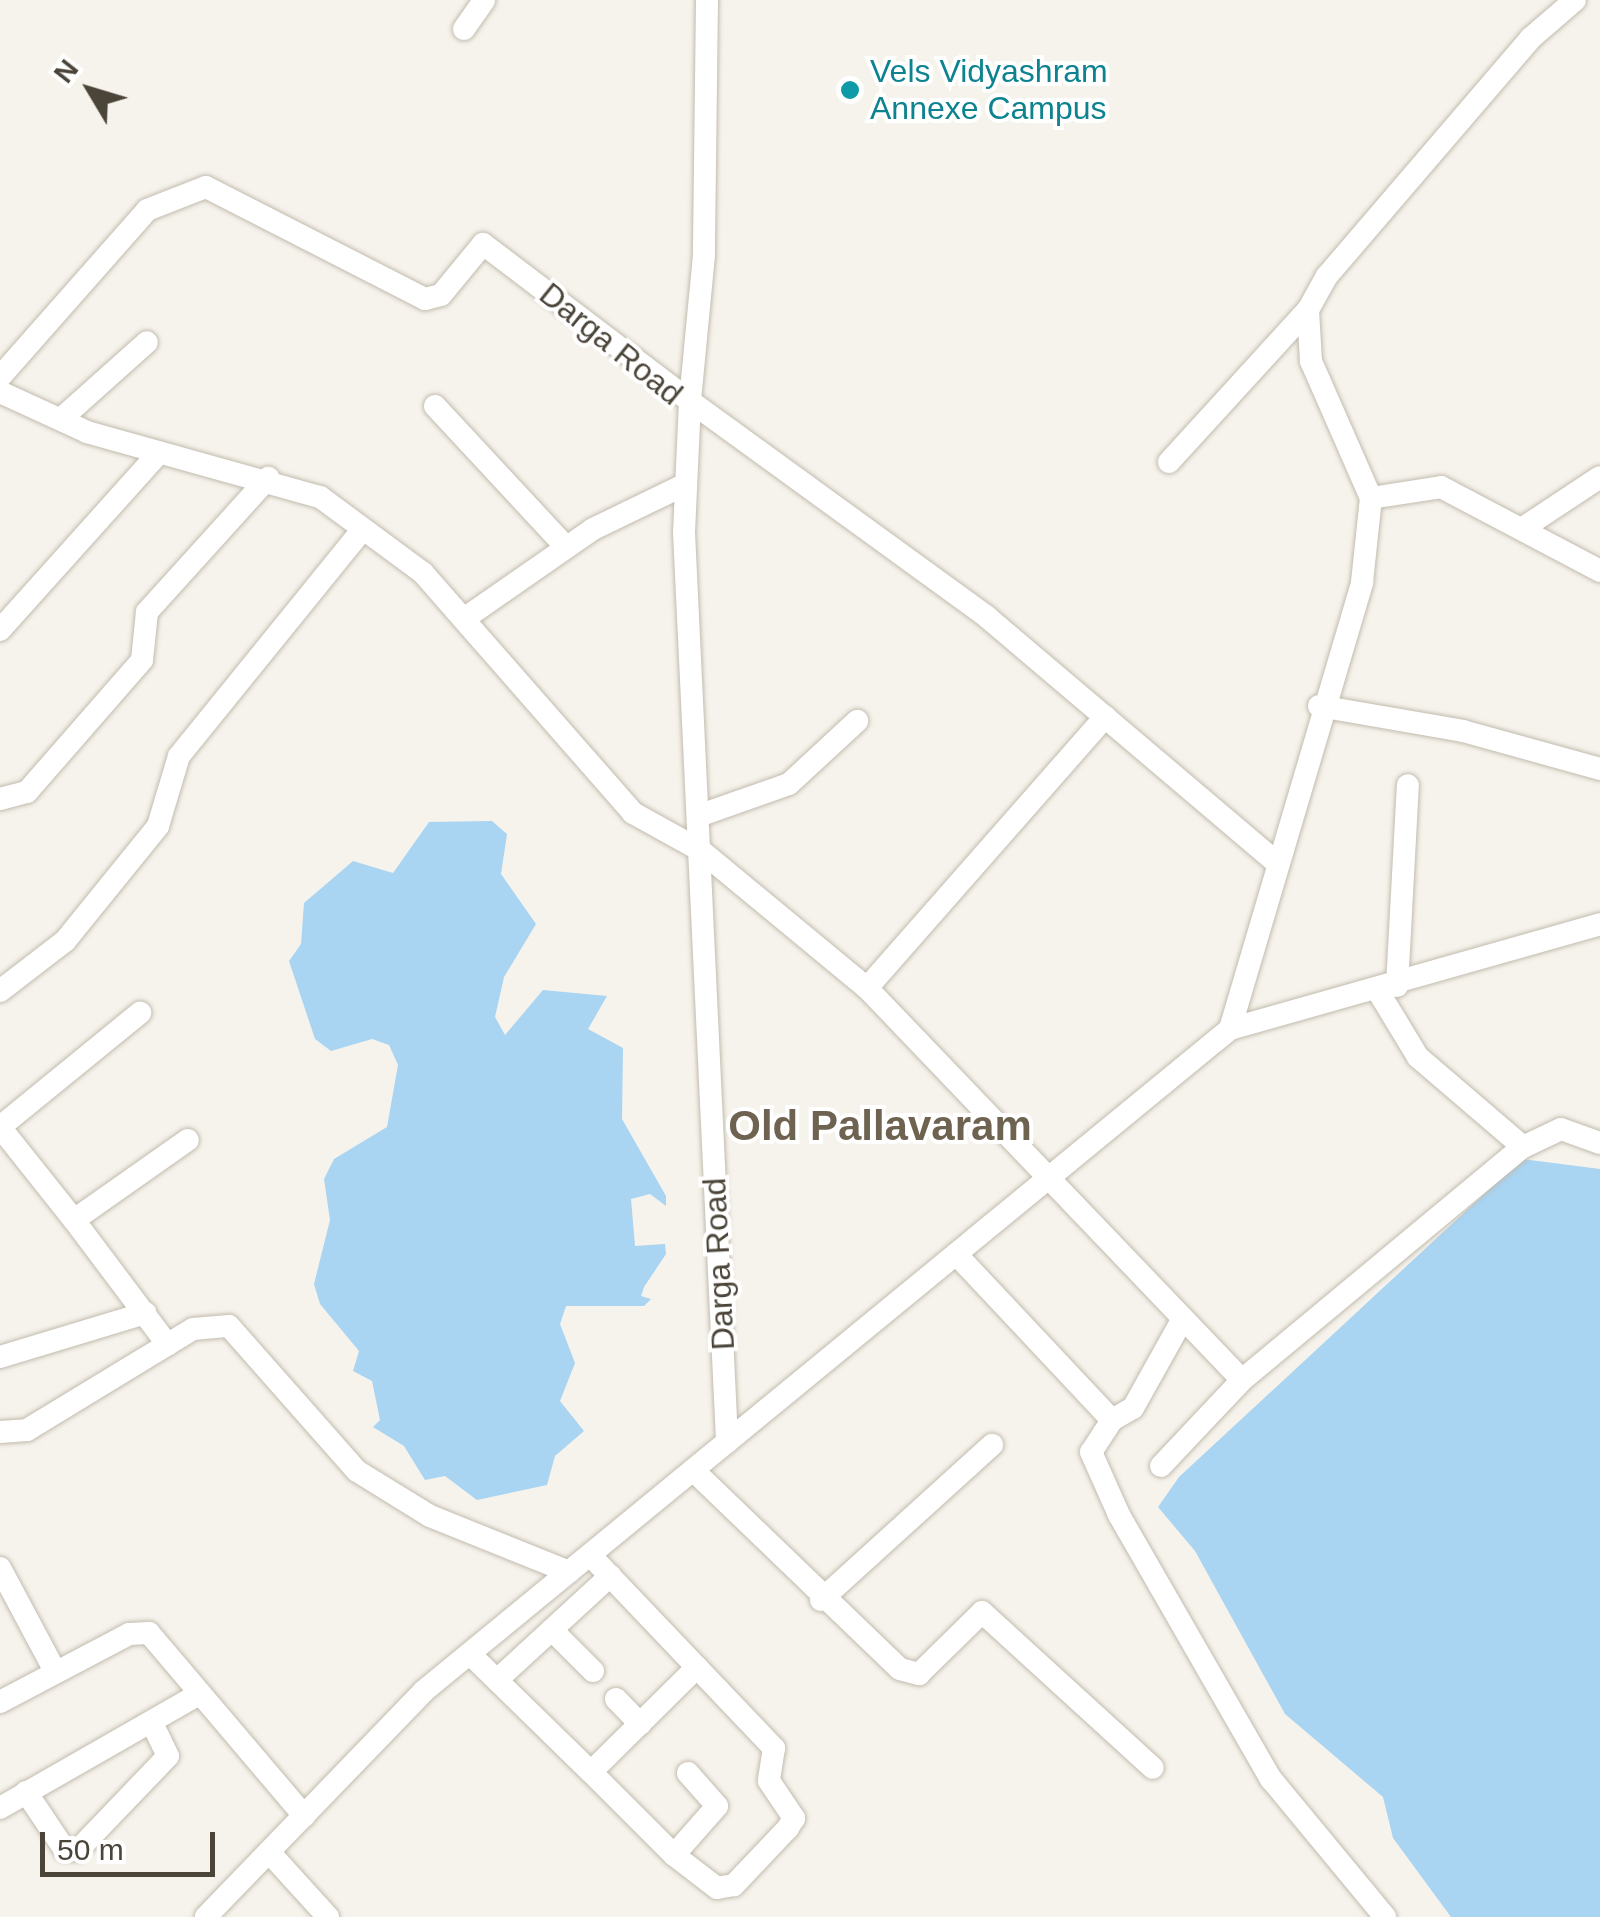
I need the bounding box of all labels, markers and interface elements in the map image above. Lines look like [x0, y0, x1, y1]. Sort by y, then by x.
north arrow [40, 40, 140, 140]
place label: Vels Vidyashram Annexe Campus [870, 53, 1108, 128]
text: N [48, 54, 84, 89]
marker: Vels Vidyashram Annexe Campus [839, 79, 861, 101]
street label: Darga Road [532, 275, 690, 413]
district label: Old Pallavaram [728, 1101, 1032, 1151]
street label: Darga Road [695, 1177, 743, 1351]
scale bar [45, 1812, 220, 1874]
text: 50 m [57, 1833, 124, 1866]

